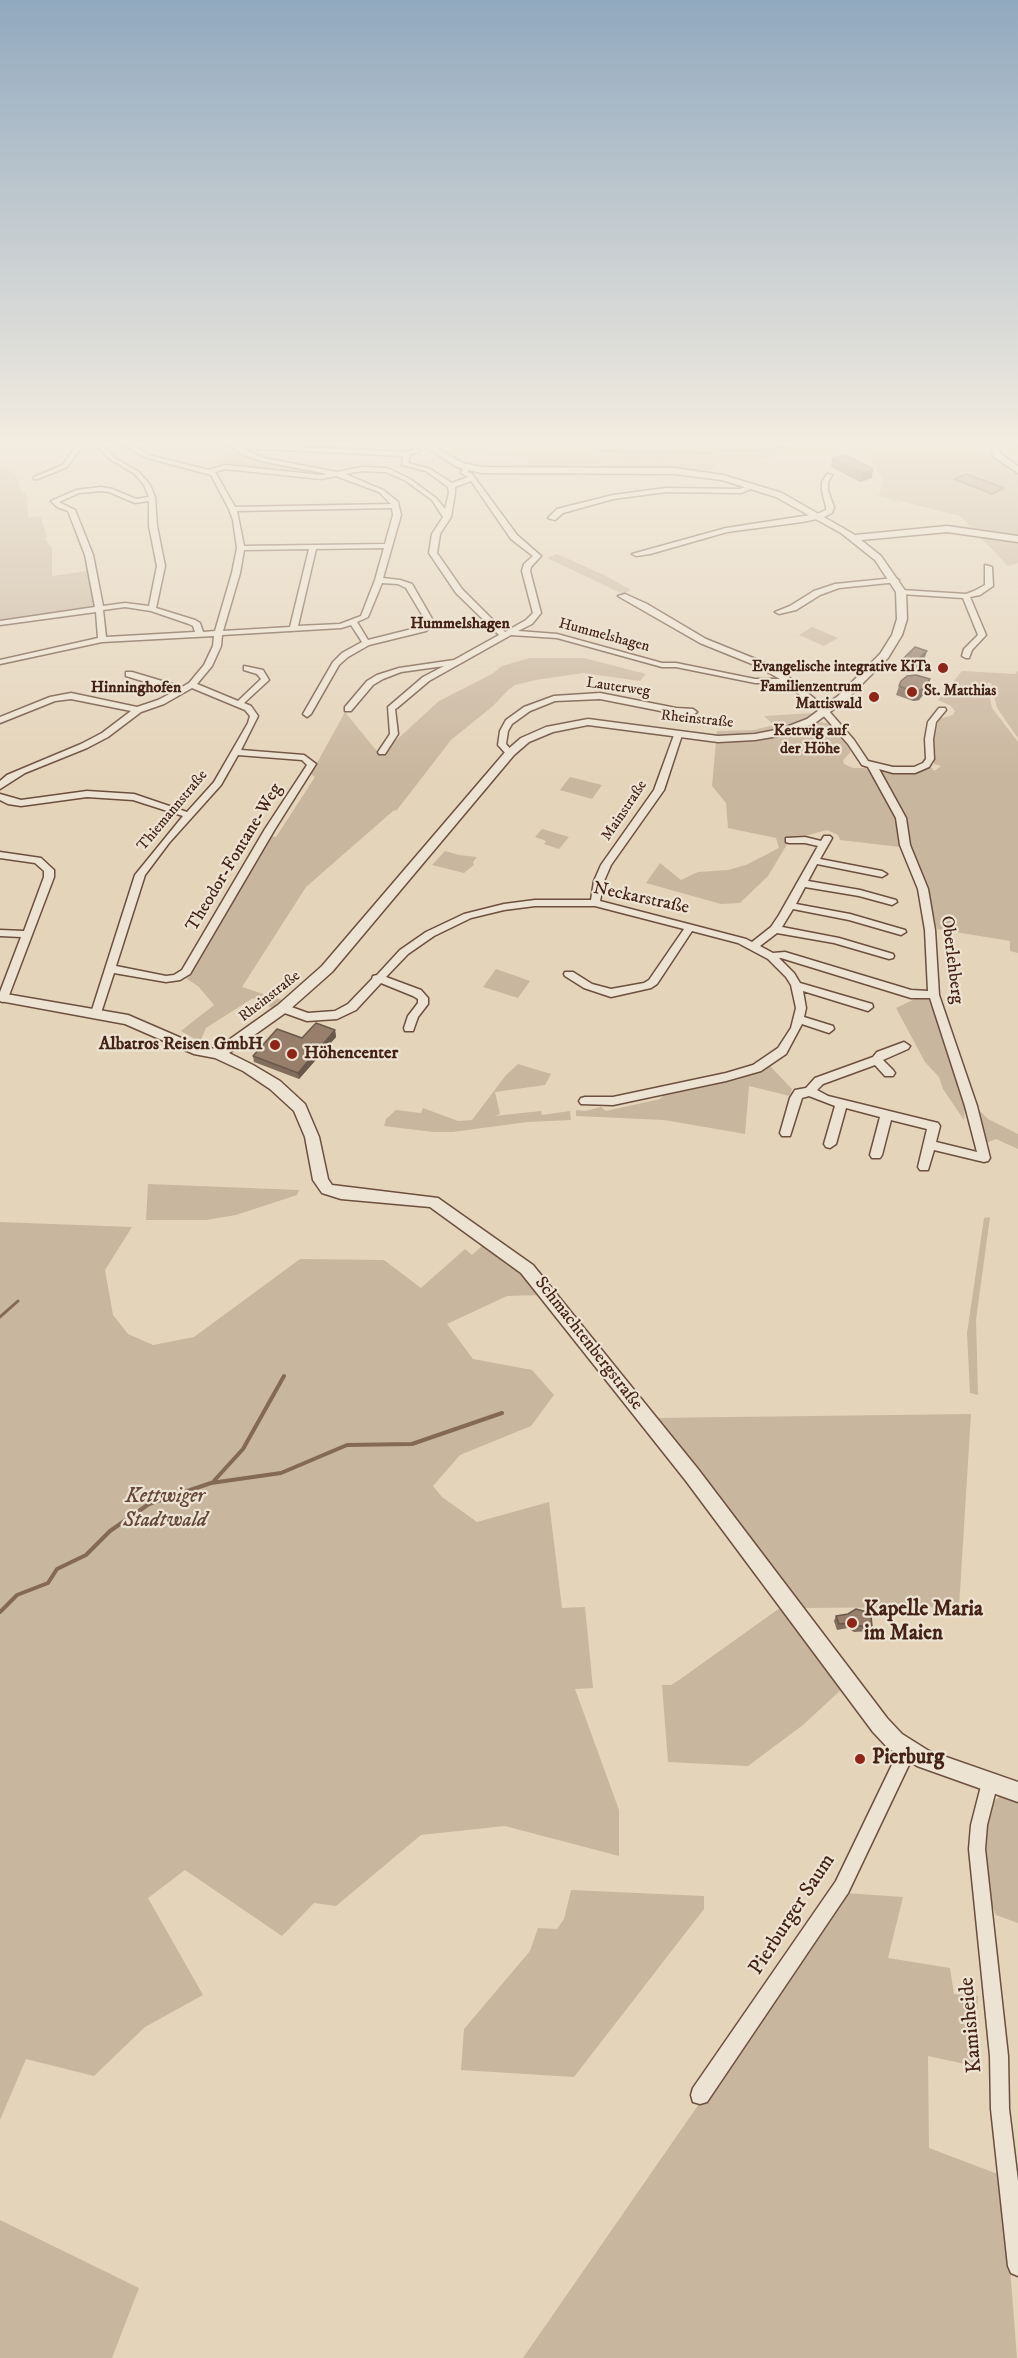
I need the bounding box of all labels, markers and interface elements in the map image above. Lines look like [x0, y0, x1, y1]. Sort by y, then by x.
district label: Hummelshagen [410, 615, 510, 635]
street label: Hummelshagen [557, 615, 651, 657]
place label: Evangelische integrative KiTa [752, 659, 931, 677]
marker: Evangelische integrative KiTa [936, 661, 950, 675]
street label: Lauterweg [585, 675, 651, 701]
district label: Hinninghofen [91, 679, 181, 699]
place label: Familienzentrum Mattiswald [760, 679, 862, 714]
place label: St. Matthias [924, 683, 996, 701]
marker: St. Matthias [905, 685, 919, 699]
marker: Familienzentrum Mattiswald [867, 690, 881, 704]
street label: Rheinstraße [660, 707, 734, 733]
district label: Kettwig auf der Höhe [773, 722, 847, 760]
street label: Thiemannstraße [134, 767, 212, 855]
street label: Mainstraße [598, 777, 652, 845]
street label: Theodor-Fontane-Weg [182, 780, 288, 936]
street label: Neckarstraße [591, 878, 691, 920]
street label: Oberlehberg [935, 915, 967, 1005]
street label: Rheinstraße [236, 968, 304, 1026]
place label: Albatros Reisen GmbH [99, 1034, 263, 1056]
marker: Albatros Reisen GmbH [268, 1038, 282, 1052]
place label: Höhencenter [304, 1043, 398, 1065]
marker: Höhencenter [285, 1047, 299, 1061]
street label: Schmachtenbergstraße [529, 1273, 647, 1415]
park label: Kettwiger Stadtwald [123, 1485, 207, 1535]
place label: Kapelle Maria im Maien [864, 1598, 983, 1648]
marker: Kapelle Maria im Maien [845, 1616, 859, 1630]
place label: Pierburg [872, 1746, 944, 1772]
marker: Pierburg [853, 1752, 867, 1766]
street label: Pierburger Saum [745, 1850, 841, 1980]
street label: Kamisheide [955, 1976, 989, 2074]

